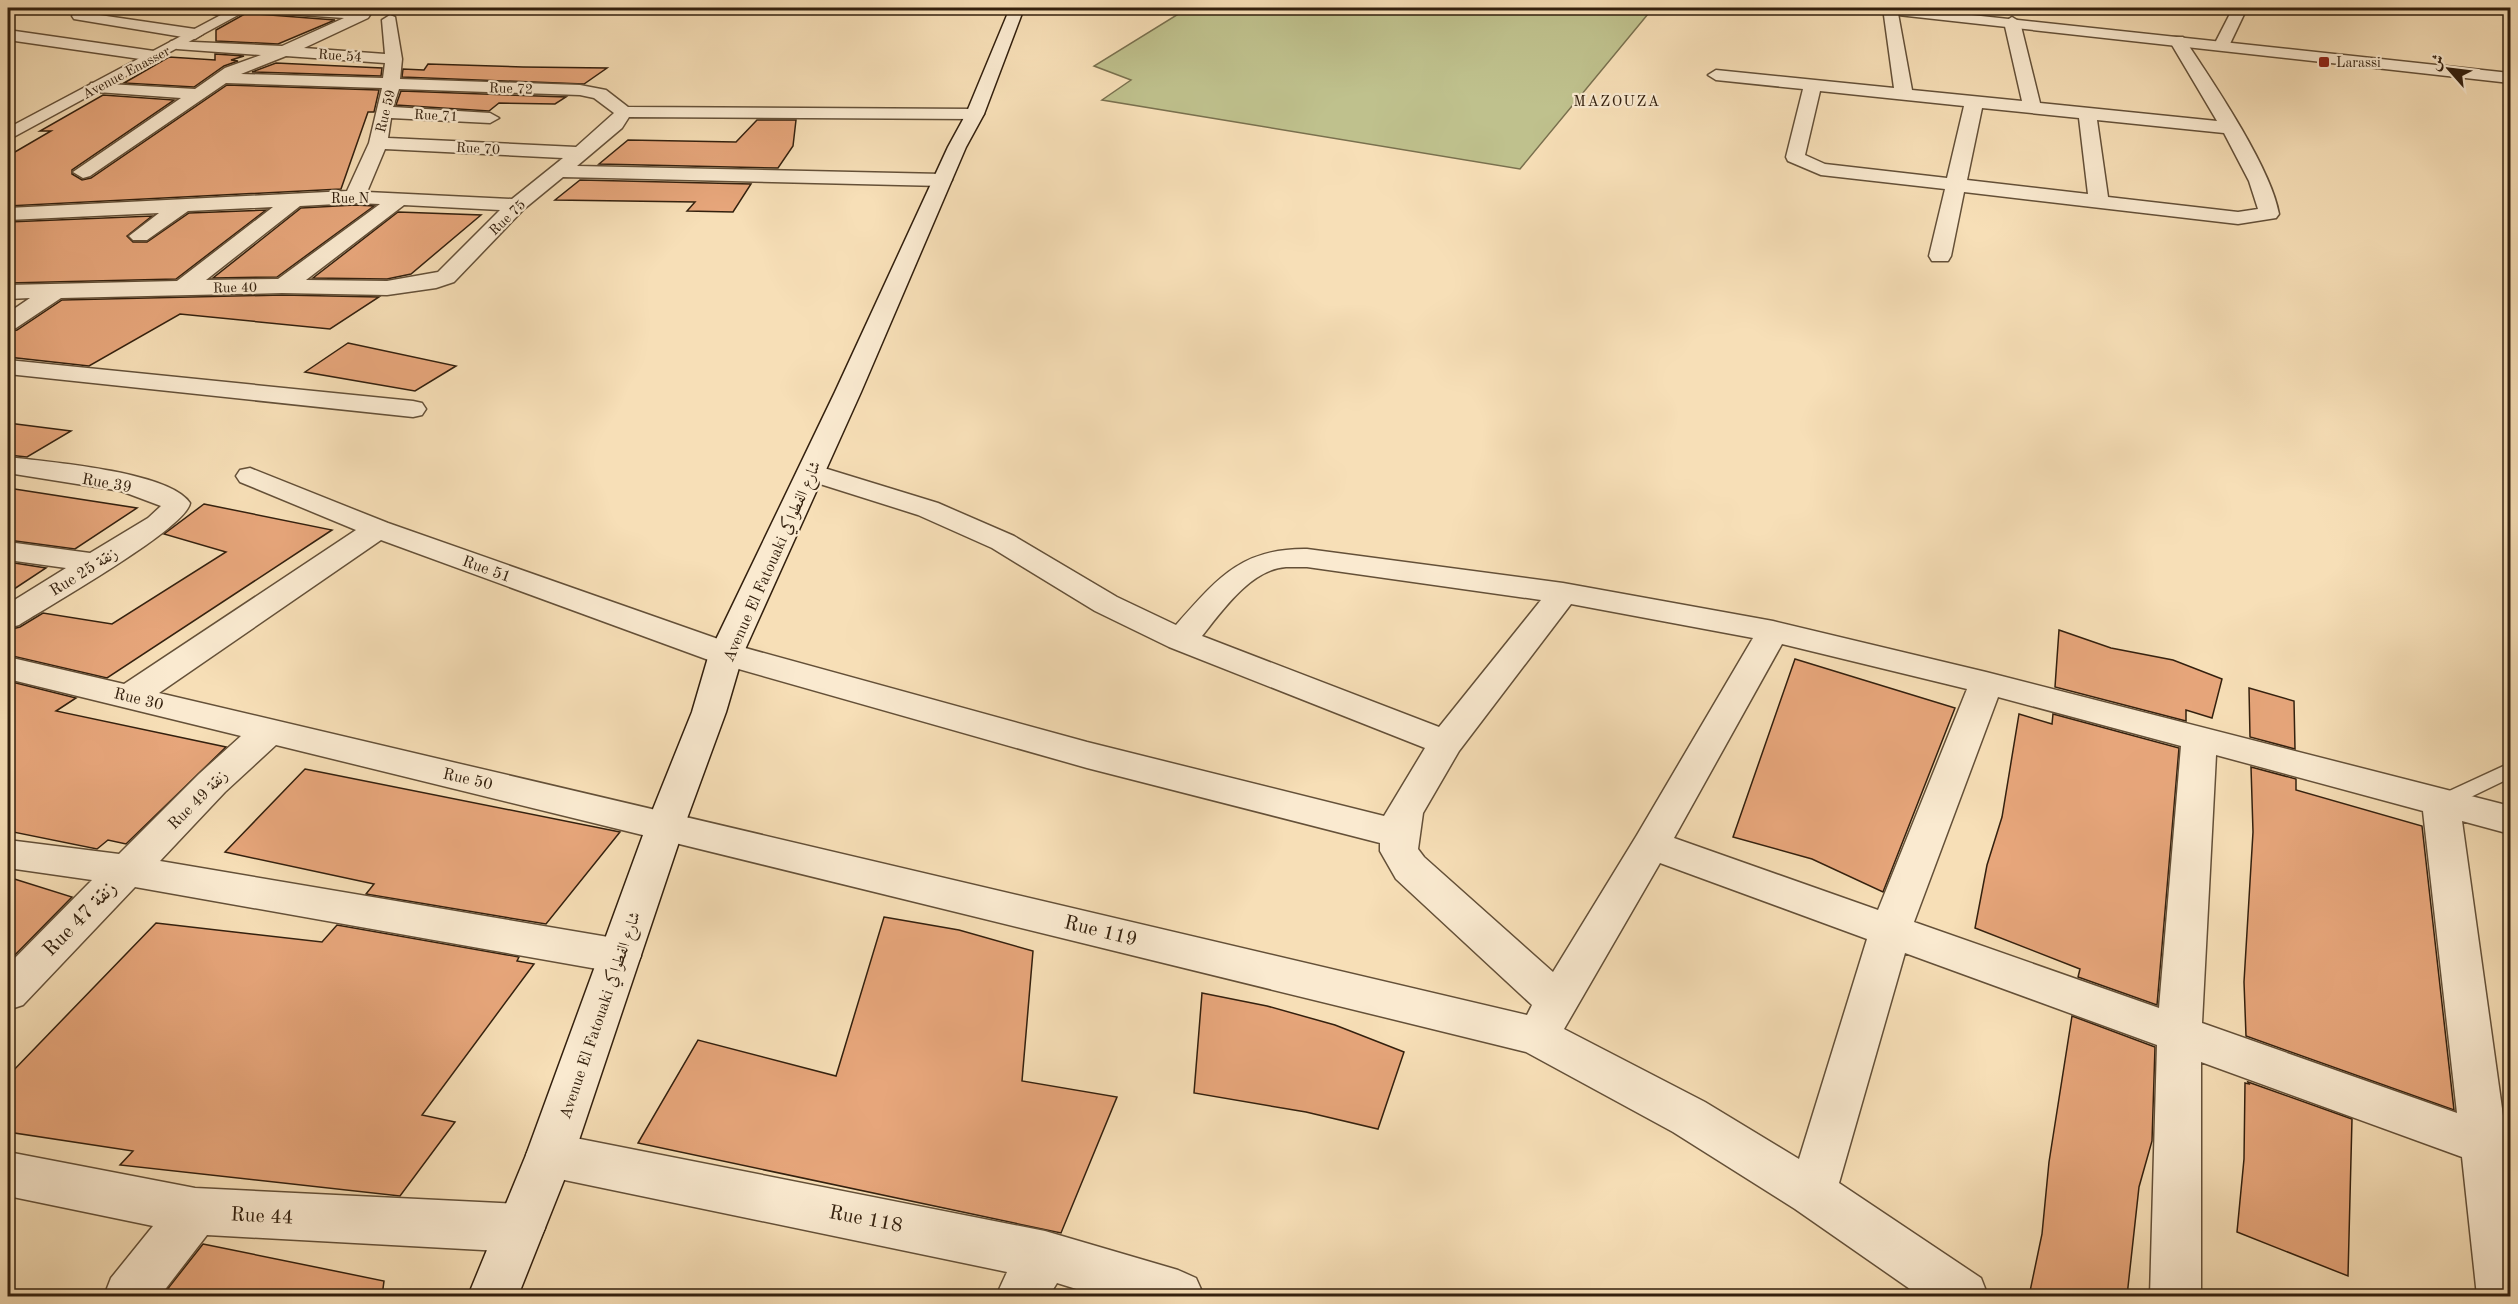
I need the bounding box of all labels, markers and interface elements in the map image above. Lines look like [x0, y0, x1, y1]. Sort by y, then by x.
north arrow [2419, 39, 2479, 99]
street label: Avenue Enasser [80, 44, 173, 102]
street label: Rue 54 [317, 47, 362, 65]
text: ش [2427, 52, 2448, 74]
marker: Larassi [2317, 55, 2331, 69]
place label: Larassi [2336, 56, 2381, 70]
street label: Rue 72 [489, 81, 533, 97]
street label: Rue 59 [374, 88, 398, 134]
district label: MAZOUZA [1573, 95, 1661, 110]
street label: Rue 71 [414, 108, 458, 124]
street label: Rue 70 [456, 141, 500, 157]
street label: Rue N [331, 192, 370, 206]
street label: Rue 75 [487, 197, 528, 238]
street label: Rue 40 [213, 281, 257, 295]
street label: Avenue El Fatouaki شارع الفطواكي [718, 457, 828, 666]
street label: Rue 39 [80, 472, 133, 496]
street label: Rue 25 زنقة [47, 546, 121, 600]
street label: Rue 51 [460, 554, 513, 586]
street label: Rue 30 [112, 686, 165, 714]
street label: Rue 50 [441, 766, 494, 793]
street label: Rue 49 زنقة [166, 768, 231, 833]
street label: Rue 47 زنقة [40, 878, 121, 961]
street label: Avenue El Fatouaki شارع الفطواكي [554, 909, 648, 1123]
street label: Rue 119 [1062, 913, 1139, 951]
street label: Rue 118 [827, 1203, 904, 1237]
street label: Rue 44 [230, 1205, 294, 1229]

